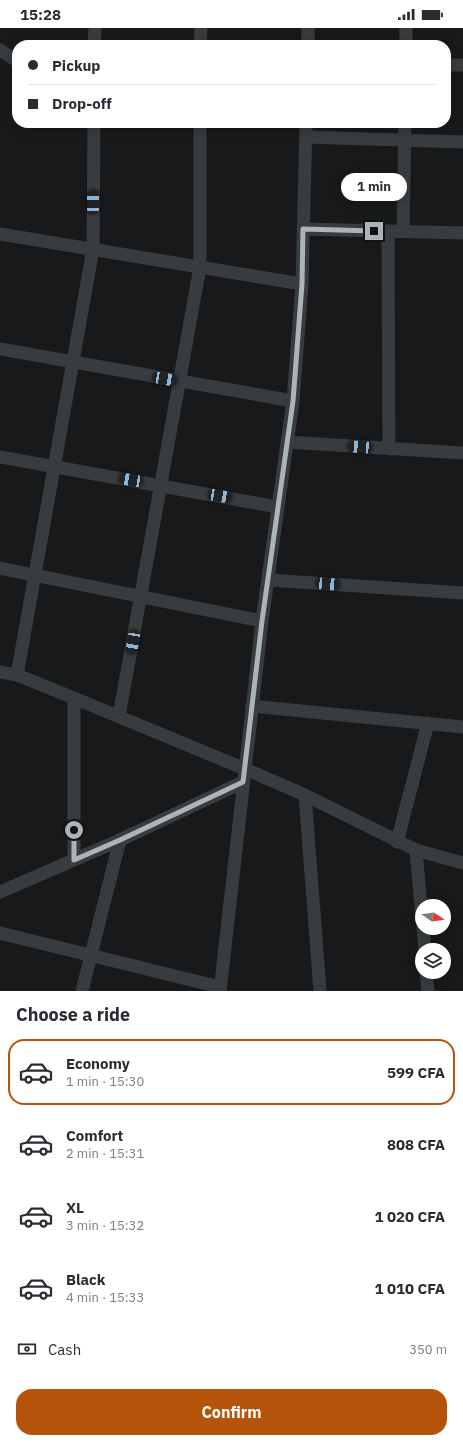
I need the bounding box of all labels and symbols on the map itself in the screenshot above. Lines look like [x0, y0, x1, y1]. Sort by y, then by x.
callout: 1 min [341, 173, 407, 201]
car [87, 190, 99, 214]
route end [365, 222, 383, 240]
car [152, 371, 178, 387]
car [348, 440, 372, 454]
car [118, 472, 144, 488]
car [207, 488, 233, 504]
car [316, 577, 340, 591]
car [125, 629, 141, 655]
route start [65, 821, 83, 839]
north arrow [415, 899, 451, 935]

